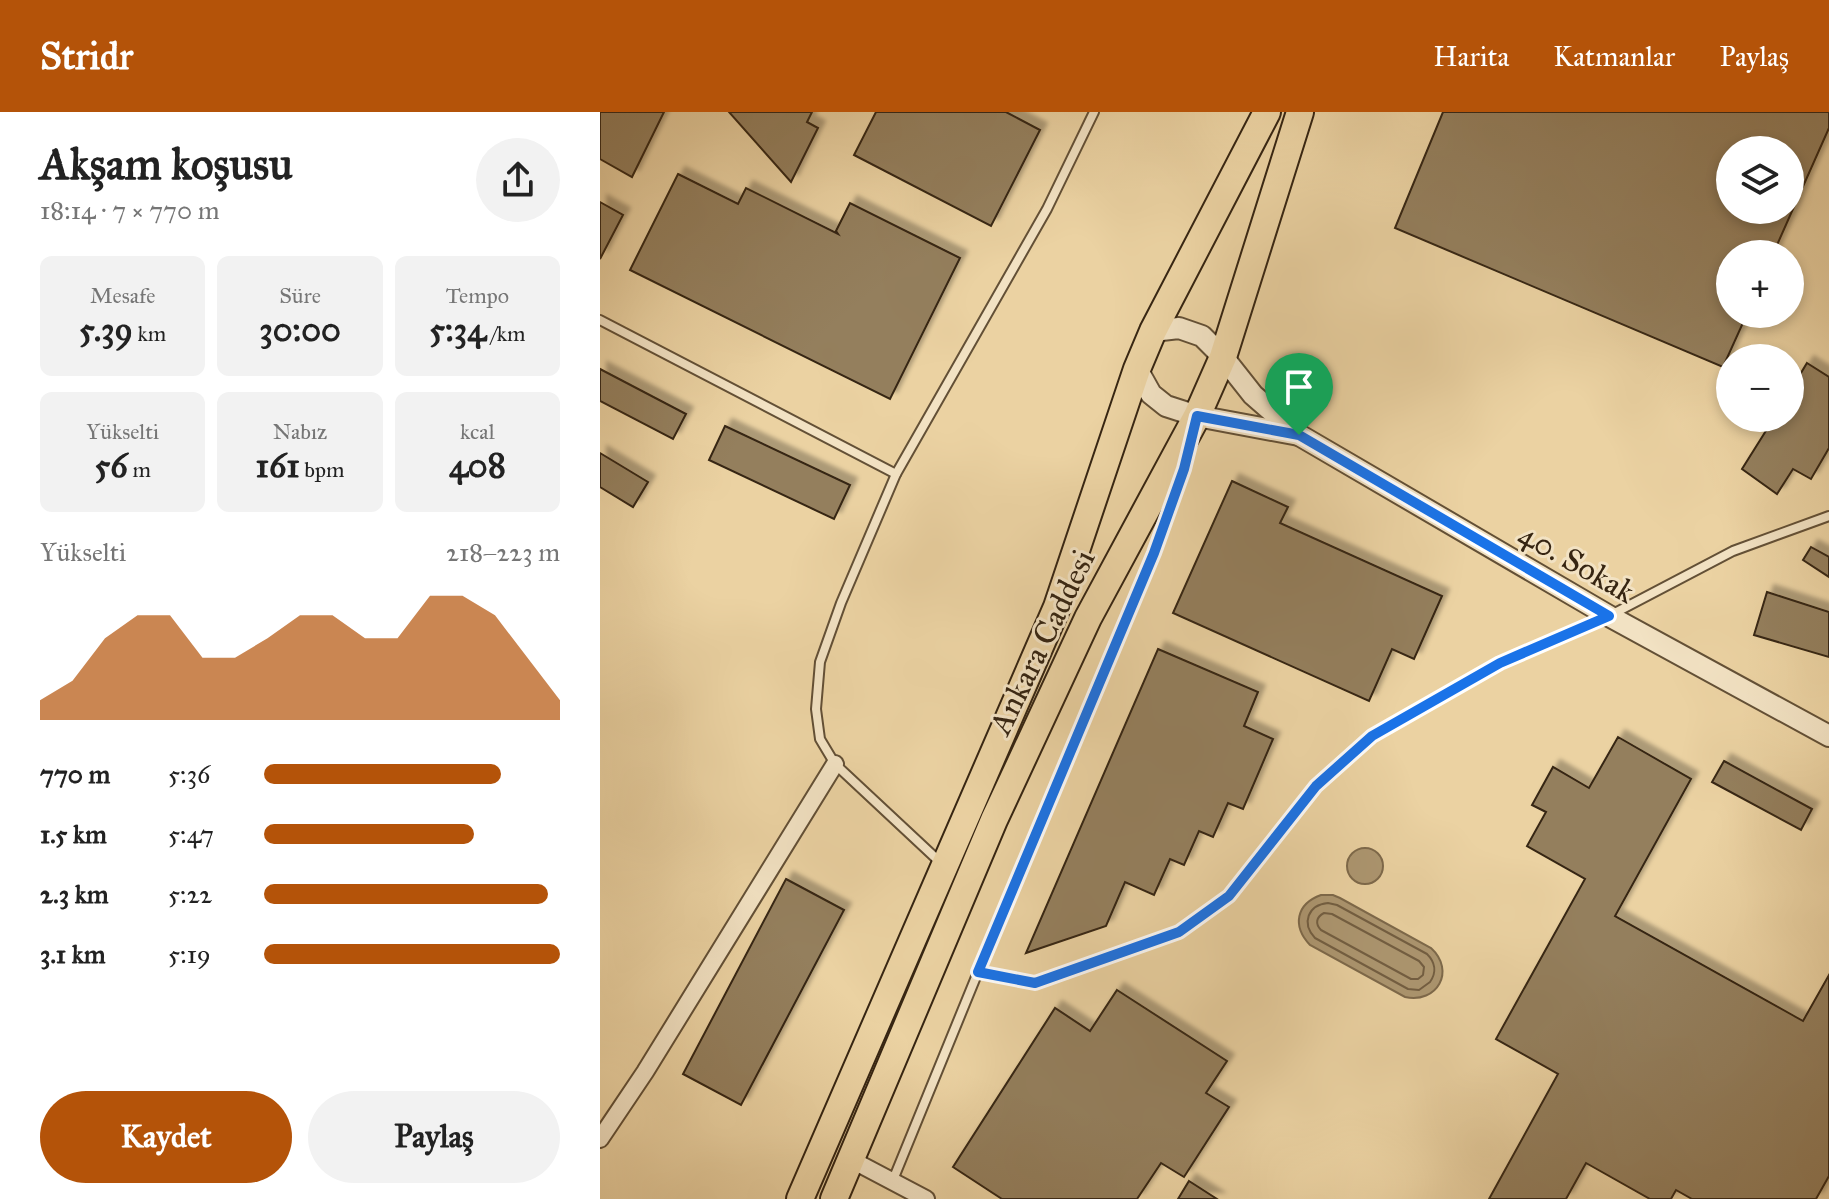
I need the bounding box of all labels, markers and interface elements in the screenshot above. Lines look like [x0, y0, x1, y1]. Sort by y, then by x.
text: Stridr [40, 33, 133, 79]
text: Harita [1433, 39, 1509, 74]
text: Katmanlar [1553, 39, 1675, 74]
text: Paylaş [1719, 39, 1789, 74]
map controls [1716, 136, 1804, 432]
button: layers [1716, 136, 1804, 224]
text: Akşam koşusu [40, 137, 293, 191]
button: share [476, 138, 560, 222]
text: 18:14 · 7 × 770 m [40, 194, 220, 226]
button: + [1716, 240, 1804, 328]
text: Mesafe [90, 282, 155, 309]
text: Süre [279, 282, 321, 309]
text: Tempo [446, 282, 509, 309]
text: 5.39 [79, 309, 133, 350]
text: 30:00 [259, 309, 341, 350]
text: 5:34 [429, 309, 486, 350]
text: km [133, 320, 166, 347]
text: /km [486, 320, 525, 347]
button: − [1716, 344, 1804, 432]
pin [1265, 353, 1333, 435]
icon: arrive [1277, 365, 1321, 409]
text: Yükselti [86, 418, 159, 445]
text: Nabız [273, 418, 327, 445]
text: kcal [460, 418, 495, 445]
text: 56 [94, 445, 128, 486]
text: 161 [256, 445, 300, 486]
text: 408 [449, 445, 506, 486]
text: m [128, 456, 151, 483]
text: bpm [300, 456, 344, 483]
street label: 40. Sokak [1512, 514, 1642, 612]
text: Yükselti [40, 536, 126, 568]
text: 218–223 m [446, 536, 560, 568]
street label: Ankara Caddesi [980, 543, 1104, 743]
text: 770 m [40, 758, 110, 790]
text: 5:36 [168, 758, 210, 790]
text: 1.5 km [40, 818, 107, 850]
text: 5:47 [168, 818, 214, 850]
text: 2.3 km [40, 878, 109, 910]
text: 5:22 [168, 878, 212, 910]
text: 3.1 km [40, 938, 106, 970]
text: 5:19 [168, 938, 211, 970]
button: Kaydet [40, 1091, 292, 1183]
button: Paylaş [308, 1091, 560, 1183]

